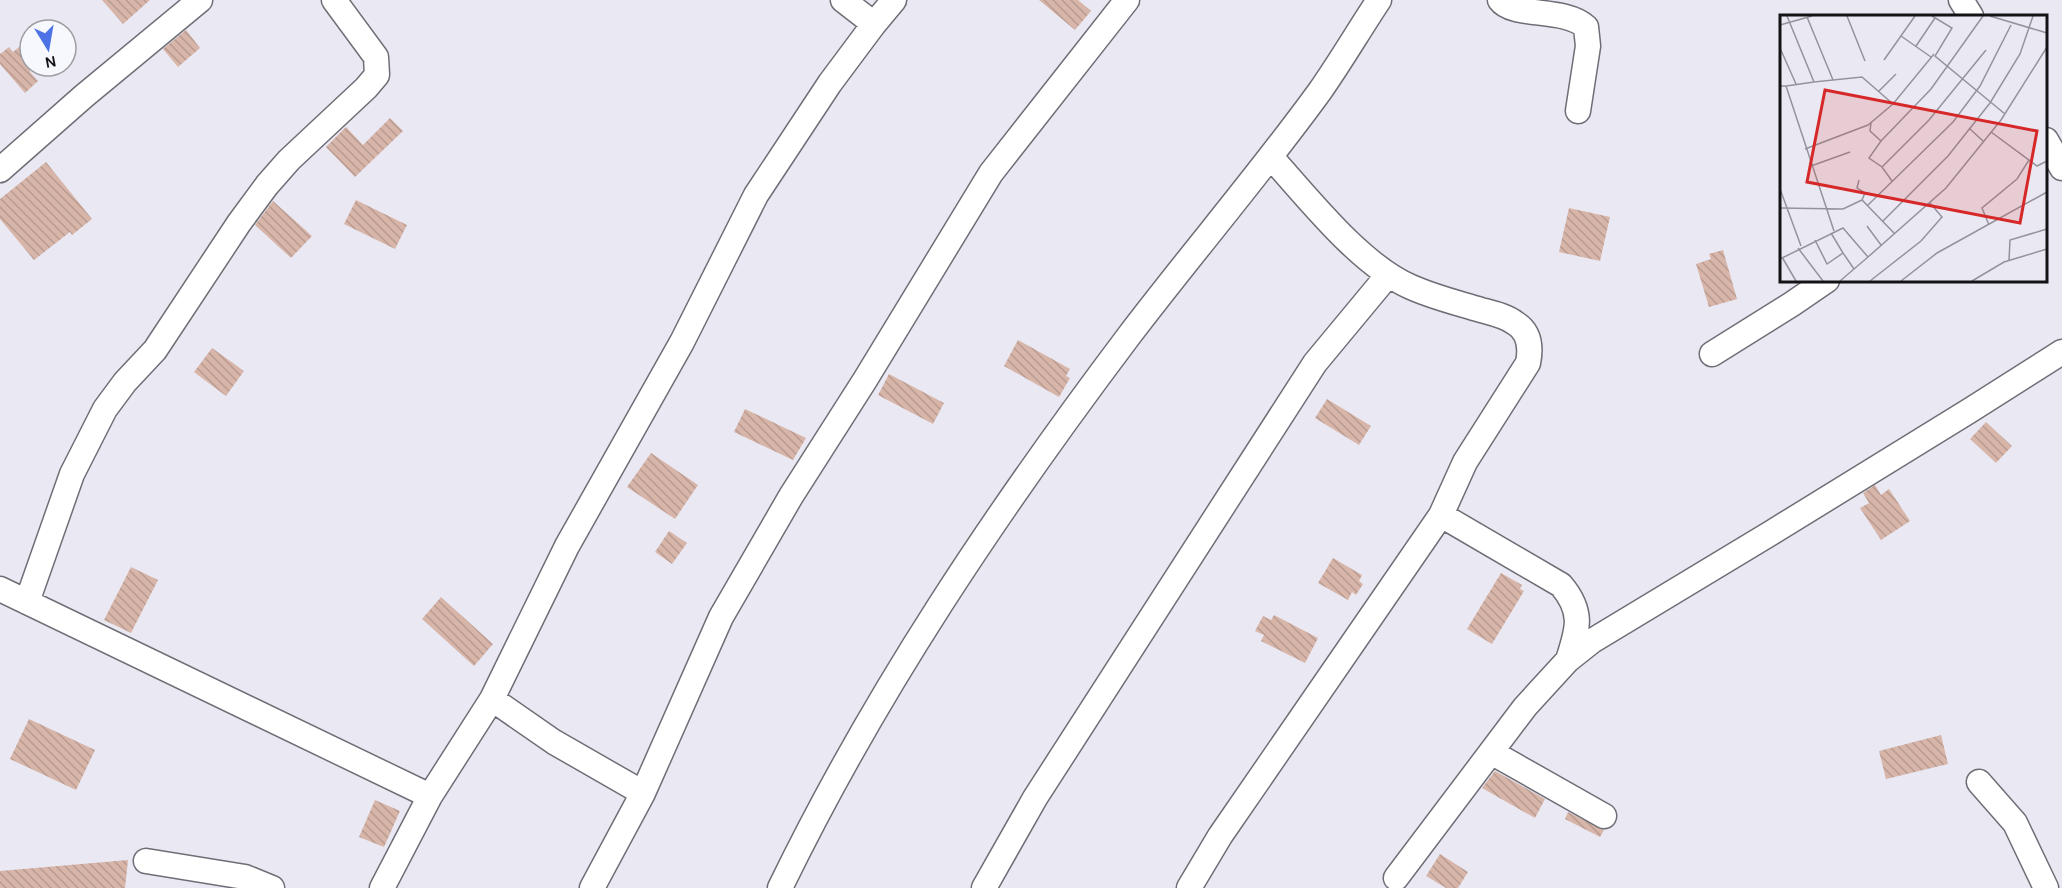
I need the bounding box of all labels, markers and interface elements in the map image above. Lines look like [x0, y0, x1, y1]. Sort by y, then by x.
inset map [1780, 15, 2047, 282]
north arrow [18, 18, 78, 78]
text: N [43, 52, 58, 73]

